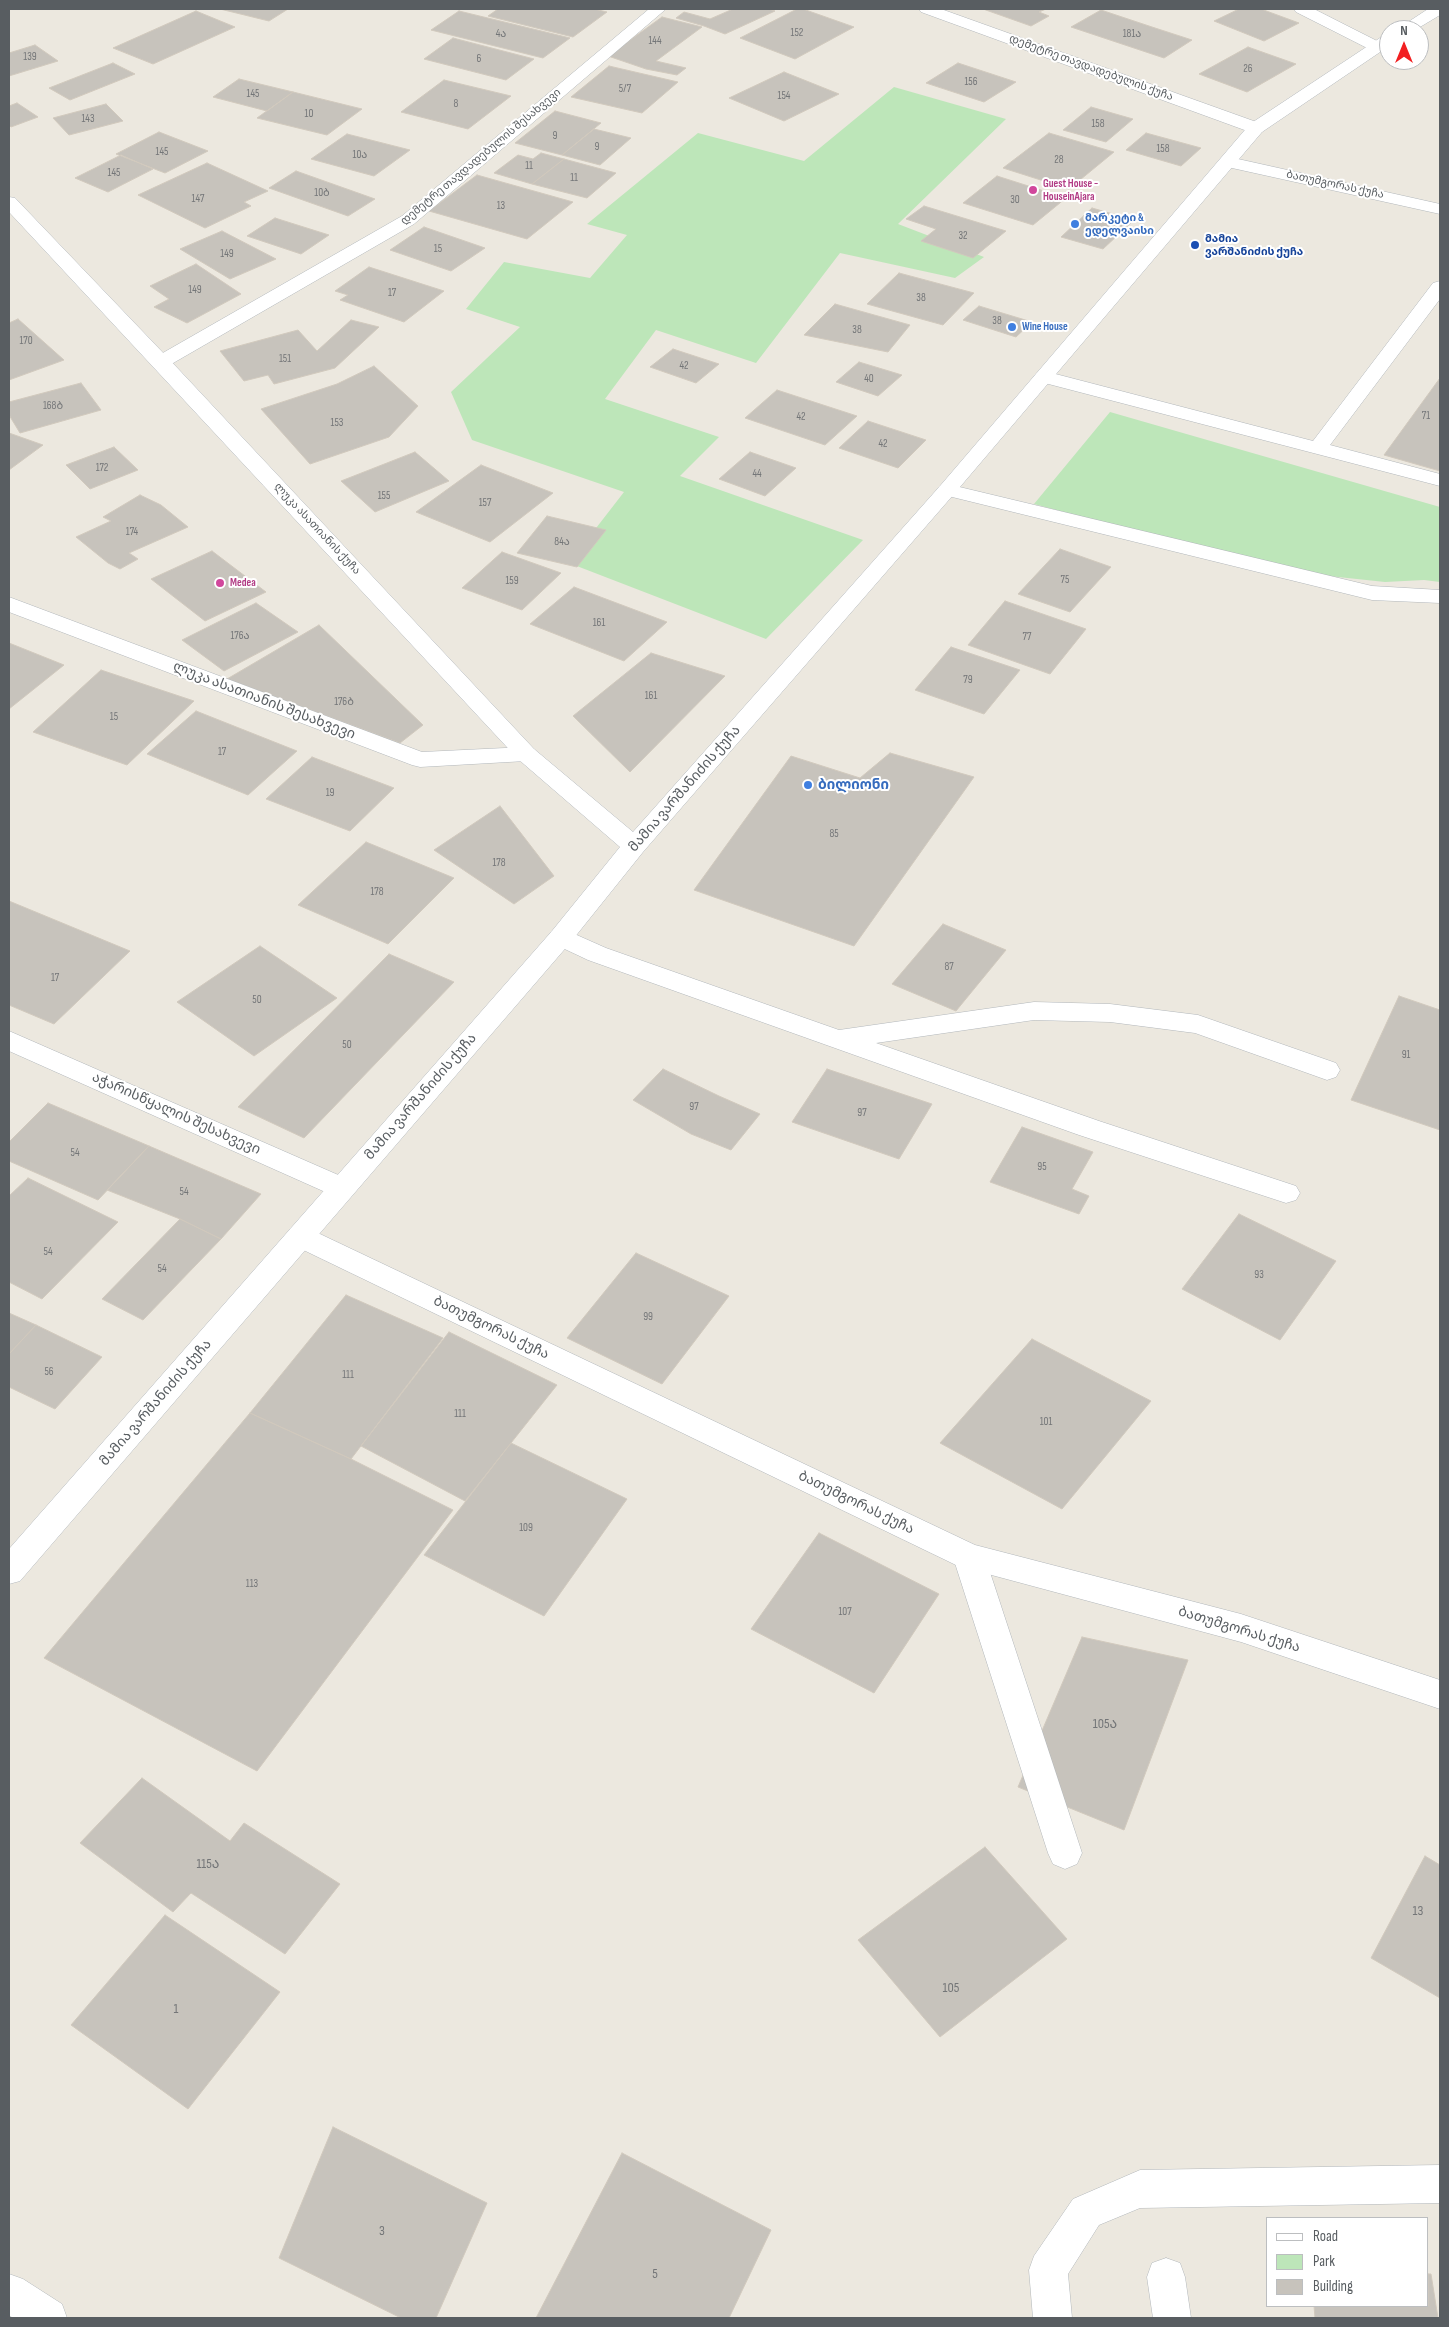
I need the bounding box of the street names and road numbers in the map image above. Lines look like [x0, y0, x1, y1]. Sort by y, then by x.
street label: დემეტრე თავდადებულის ქუჩა [1007, 32, 1175, 104]
street label: დემეტრე თავდადებულის შესახვევი [398, 86, 564, 228]
street label: ბათუმგორას ქუჩა [1285, 168, 1385, 202]
street label: ლუკა ასათიანის ქუჩა [271, 480, 363, 578]
street label: ლუკა ასათიანის შესახვევი [171, 658, 357, 744]
street label: მამია ვარშანიძის ქუჩა [626, 722, 744, 856]
street label: მამია ვარშანიძის ქუჩა [362, 1030, 480, 1164]
street label: აჭარისწყალის შესახვევი [89, 1069, 263, 1159]
street label: ბათუმგორას ქუჩა [430, 1293, 552, 1363]
street label: მამია ვარშანიძის ქუჩა [97, 1336, 215, 1470]
street label: ბათუმგორას ქუჩა [795, 1468, 917, 1538]
street label: ბათუმგორას ქუჩა [1176, 1603, 1302, 1657]

